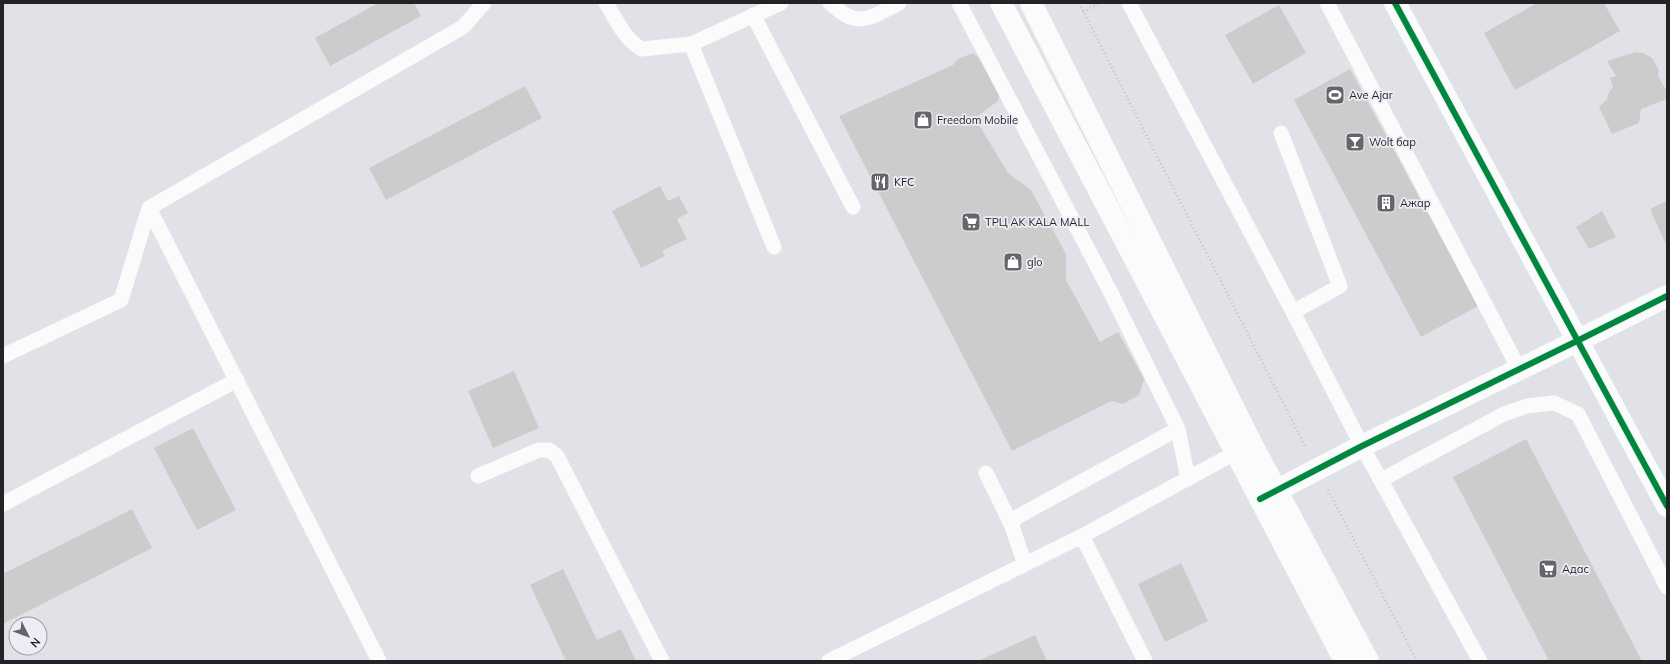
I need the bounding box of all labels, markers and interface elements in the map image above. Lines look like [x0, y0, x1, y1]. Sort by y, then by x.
sports icon: Ave Ajar [1324, 84, 1346, 106]
place label: Ave Ajar [1349, 88, 1393, 102]
shop icon: Freedom Mobile [912, 109, 934, 131]
place label: Freedom Mobile [937, 113, 1018, 127]
bar icon: Wolt бар [1344, 131, 1366, 153]
place label: Wolt бар [1369, 135, 1416, 149]
restaurant icon: KFC [869, 171, 891, 193]
place label: KFC [894, 175, 915, 189]
building icon: Ажар [1375, 192, 1397, 214]
place label: Ажар [1400, 196, 1431, 210]
supermarket icon: ТРЦ AK KALA MALL [960, 211, 982, 233]
place label: ТРЦ AK KALA MALL [985, 215, 1089, 229]
shop icon: glo [1002, 251, 1024, 273]
place label: glo [1027, 255, 1043, 269]
supermarket icon: Адас [1537, 558, 1559, 580]
place label: Адас [1562, 562, 1589, 576]
north arrow [8, 616, 48, 656]
text: N [27, 635, 43, 650]

